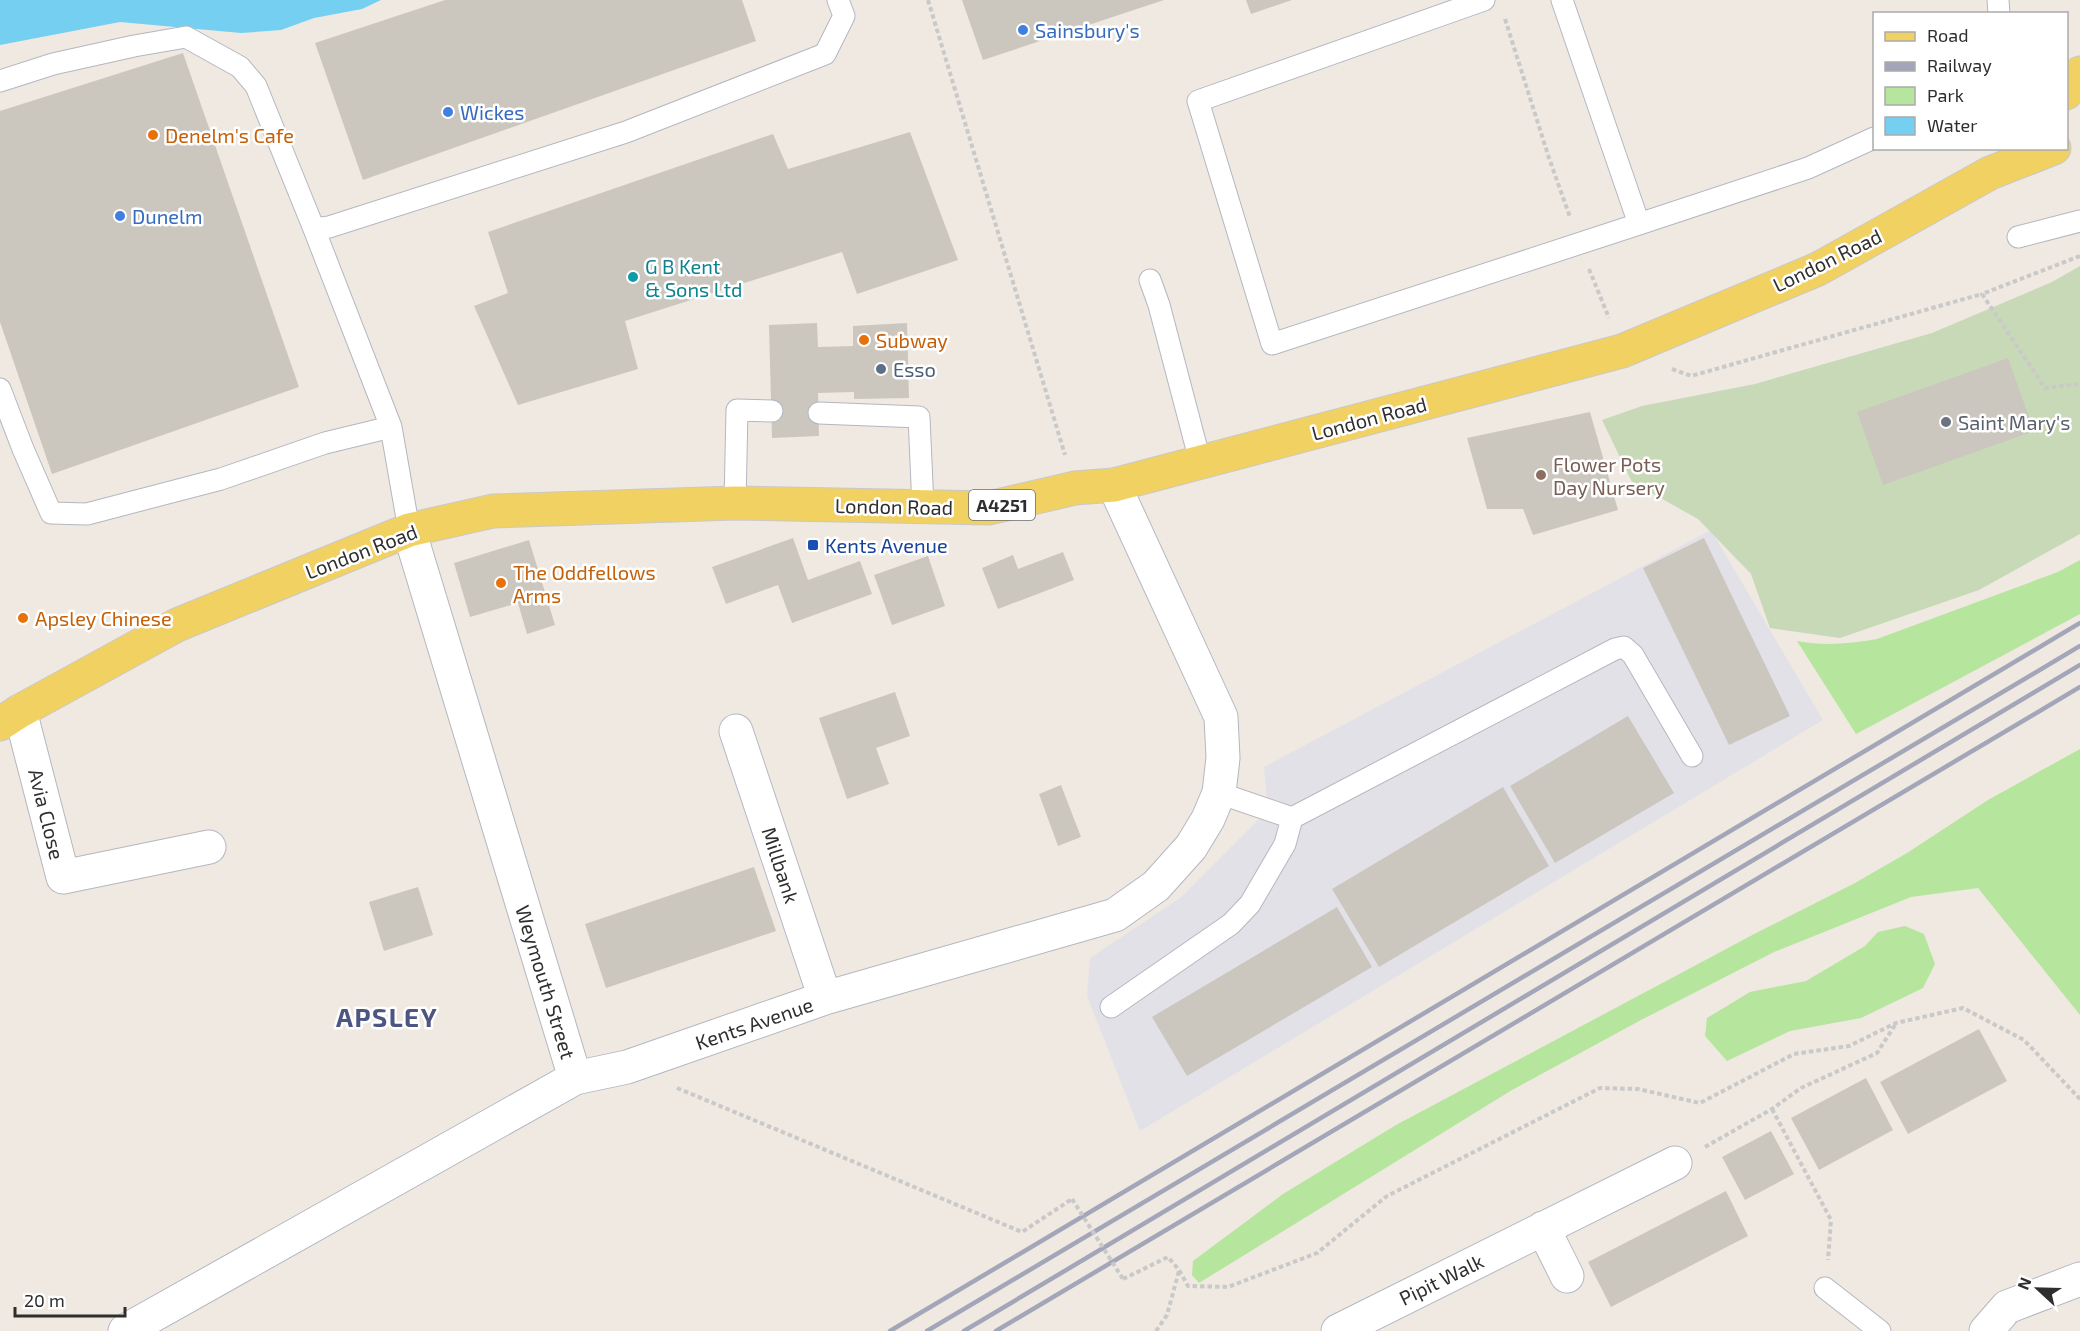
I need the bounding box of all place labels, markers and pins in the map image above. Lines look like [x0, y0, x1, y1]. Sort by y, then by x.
place label: Sainsbury's [1035, 18, 1140, 42]
marker: Sainsbury's [1016, 23, 1030, 37]
place label: Wickes [460, 100, 524, 124]
marker: Wickes [441, 105, 455, 119]
place label: Denelm's Cafe [165, 123, 294, 147]
marker: Denelm's Cafe [146, 128, 160, 142]
place label: Dunelm [132, 204, 203, 228]
marker: Dunelm [113, 209, 127, 223]
place label: G B Kent & Sons Ltd [645, 254, 743, 301]
marker: G B Kent & Sons Ltd [626, 270, 640, 284]
place label: Subway [876, 328, 948, 352]
marker: Subway [857, 333, 871, 347]
place label: Esso [893, 357, 936, 381]
marker: Esso [874, 362, 888, 376]
place label: Saint Mary's [1958, 410, 2070, 434]
marker: Saint Mary's [1939, 415, 1953, 429]
place label: Flower Pots Day Nursery [1553, 452, 1665, 499]
marker: Flower Pots Day Nursery [1534, 468, 1548, 482]
place label: Kents Avenue [825, 533, 948, 557]
marker: Kents Avenue [806, 538, 820, 552]
place label: The Oddfellows Arms [513, 560, 656, 607]
marker: The Oddfellows Arms [494, 576, 508, 590]
place label: Apsley Chinese [35, 606, 172, 630]
marker: Apsley Chinese [16, 611, 30, 625]

